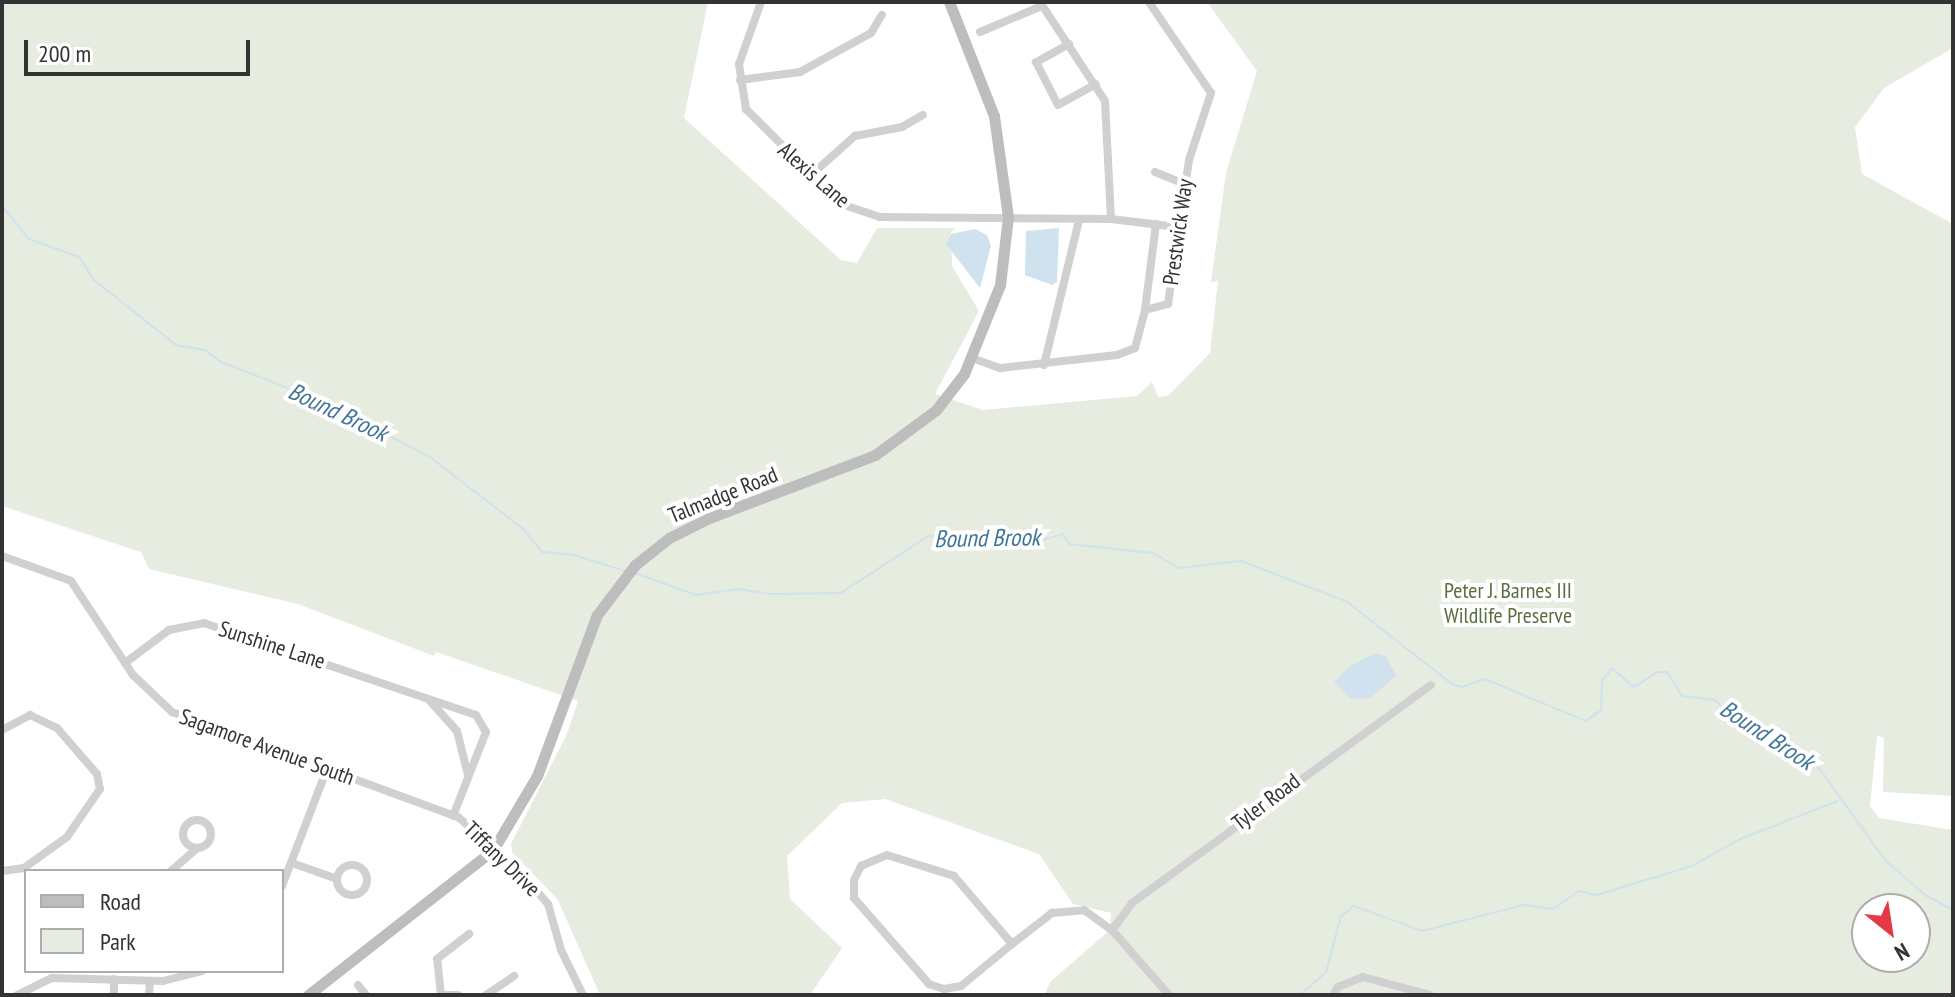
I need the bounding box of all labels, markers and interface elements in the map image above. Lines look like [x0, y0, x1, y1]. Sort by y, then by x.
scale bar [28, 24, 254, 74]
text: 200 m [38, 38, 91, 69]
street label: Alexis Lane [773, 137, 855, 213]
street label: Prestwick Way [1157, 177, 1199, 287]
water label: Bound Brook [284, 377, 392, 447]
street label: Talmadge Road [665, 461, 781, 529]
water label: Bound Brook [934, 523, 1040, 553]
park label: Peter J. Barnes III Wildlife Preserve [1443, 577, 1573, 628]
street label: Sunshine Lane [215, 615, 329, 675]
water label: Bound Brook [1715, 694, 1819, 776]
street label: Sagamore Avenue South [176, 703, 358, 791]
street label: Tyler Road [1227, 768, 1305, 836]
street label: Tiffany Drive [458, 816, 546, 902]
legend [24, 869, 284, 973]
text: Road [100, 886, 141, 917]
north arrow [1851, 893, 1931, 973]
text: Park [100, 926, 136, 957]
text: N [1890, 937, 1914, 967]

